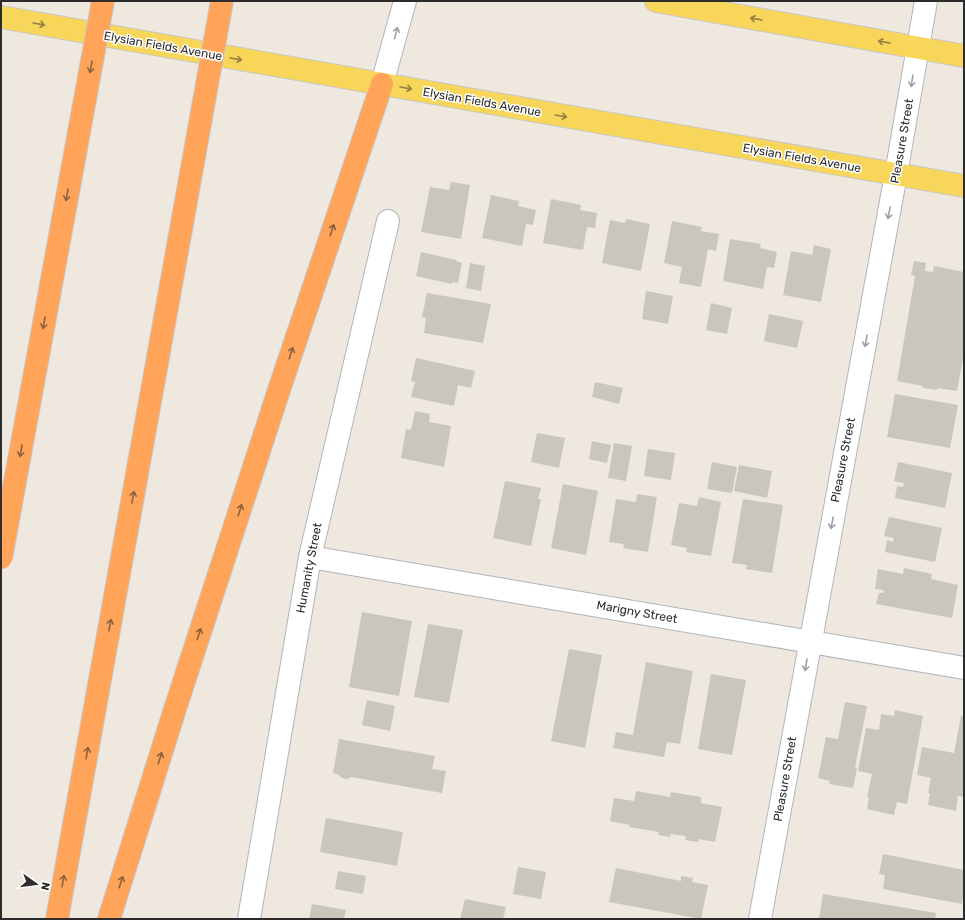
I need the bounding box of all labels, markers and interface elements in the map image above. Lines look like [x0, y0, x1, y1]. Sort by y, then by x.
one-way arrow [750, 15, 763, 23]
one-way arrow [33, 20, 46, 28]
one-way arrow [393, 27, 400, 40]
street label: Elysian Fields Avenue [103, 29, 224, 63]
one-way arrow [878, 37, 891, 45]
one-way arrow [230, 55, 243, 63]
one-way arrow [86, 60, 94, 73]
one-way arrow [908, 74, 916, 87]
one-way arrow [399, 85, 412, 93]
street label: Elysian Fields Avenue [422, 85, 543, 119]
street label: Pleasure Street [888, 97, 916, 185]
one-way arrow [555, 112, 568, 120]
street label: Elysian Fields Avenue [742, 141, 863, 175]
one-way arrow [63, 188, 71, 201]
one-way arrow [885, 206, 893, 219]
one-way arrow [329, 224, 336, 237]
one-way arrow [40, 316, 48, 329]
one-way arrow [861, 334, 869, 347]
one-way arrow [288, 347, 295, 360]
street label: Pleasure Street [828, 416, 858, 504]
one-way arrow [16, 444, 24, 457]
one-way arrow [129, 491, 137, 504]
one-way arrow [236, 505, 244, 517]
one-way arrow [827, 517, 835, 530]
street label: Humanity Street [293, 521, 325, 614]
street label: Marigny Street [595, 598, 679, 626]
one-way arrow [106, 619, 114, 632]
one-way arrow [196, 628, 203, 641]
one-way arrow [801, 658, 809, 671]
street label: Pleasure Street [771, 735, 799, 823]
one-way arrow [83, 747, 91, 760]
one-way arrow [157, 751, 164, 764]
north arrow [16, 864, 56, 904]
one-way arrow [60, 875, 68, 888]
one-way arrow [118, 876, 126, 888]
text: N [38, 881, 52, 892]

